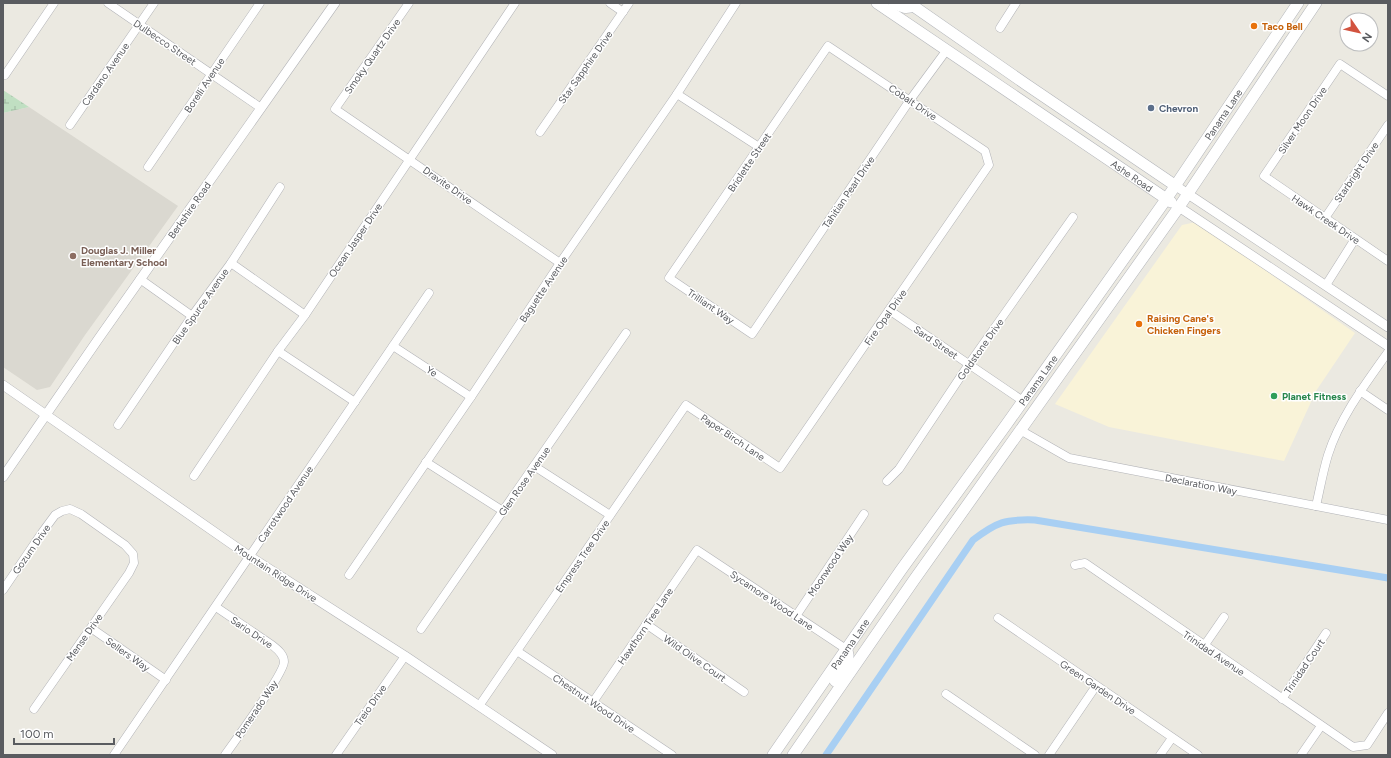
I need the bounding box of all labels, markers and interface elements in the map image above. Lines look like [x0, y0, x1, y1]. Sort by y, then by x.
north arrow [1339, 12, 1379, 52]
street label: Smoky Quartz Drive [342, 16, 404, 97]
street label: Dulbecco Street [131, 17, 199, 68]
place label: Taco Bell [1262, 20, 1303, 33]
marker: Taco Bell [1249, 21, 1259, 31]
street label: Star Sapphire Drive [555, 28, 616, 106]
text: N [1359, 30, 1375, 44]
street label: Cardano Avenue [79, 40, 132, 108]
street label: Borelli Avenue [181, 55, 228, 115]
street label: Cobalt Drive [886, 81, 940, 124]
street label: Silver Moon Drive [1275, 84, 1330, 156]
street label: Panama Lane [1202, 86, 1246, 143]
place label: Chevron [1159, 102, 1198, 115]
marker: Chevron [1146, 103, 1156, 113]
street label: Briolette Street [725, 130, 774, 194]
street label: Starbright Drive [1331, 139, 1382, 205]
street label: Tahitian Pearl Drive [819, 153, 878, 231]
street label: Ashe Road [1108, 157, 1155, 195]
street label: Dravite Drive [420, 164, 475, 208]
street label: Berkshire Road [165, 179, 214, 241]
street label: Hawk Creek Drive [1289, 192, 1363, 247]
street label: Ocean Jasper Drive [326, 200, 385, 280]
place label: Douglas J. Miller Elementary School [81, 244, 167, 269]
marker: Douglas J. Miller Elementary School [68, 251, 78, 261]
street label: Baguette Avenue [516, 253, 571, 325]
street label: Blue Spurce Avenue [169, 265, 232, 347]
street label: Trilliant Way [685, 286, 737, 327]
street label: Fire Opal Drive [861, 286, 910, 348]
place label: Raising Cane's Chicken Fingers [1147, 312, 1221, 337]
street label: Goldstone Drive [954, 316, 1007, 383]
marker: Raising Cane's Chicken Fingers [1134, 319, 1144, 329]
street label: Sard Street [911, 323, 961, 362]
street label: Panama Lane [1016, 352, 1061, 408]
street label: Ye [424, 363, 440, 380]
place label: Planet Fitness [1282, 390, 1346, 403]
marker: Planet Fitness [1269, 391, 1279, 401]
street label: Paper Birch Lane [698, 411, 768, 464]
street label: Glen Rose Avenue [496, 444, 553, 519]
street label: Carrotwood Avenue [255, 463, 316, 545]
street label: Declaration Way [1164, 471, 1239, 498]
street label: Empress Tree Drive [552, 517, 613, 595]
street label: Gozum Drive [9, 521, 54, 577]
street label: Moonwood Way [805, 531, 857, 599]
street label: Mountain Ridge Drive [232, 542, 320, 605]
street label: Sycamore Wood Lane [728, 568, 816, 633]
street label: Hawthorn Tree Lane [615, 585, 676, 667]
street label: Mense Drive [63, 611, 106, 664]
street label: Sario Drive [228, 614, 276, 652]
street label: Panama Lane [828, 616, 873, 672]
street label: Trinidad Avenue [1180, 628, 1248, 679]
street label: Wild Olive Court [661, 632, 729, 685]
street label: Sellers Way [103, 634, 153, 675]
street label: Trinidad Court [1281, 636, 1328, 696]
street label: Green Garden Drive [1057, 657, 1138, 718]
street label: Chestnut Wood Drive [550, 671, 638, 736]
street label: Pomerado Way [232, 677, 281, 741]
street label: Treio Drive [351, 682, 390, 729]
scale bar [14, 720, 114, 746]
text: 100 m [20, 727, 54, 741]

